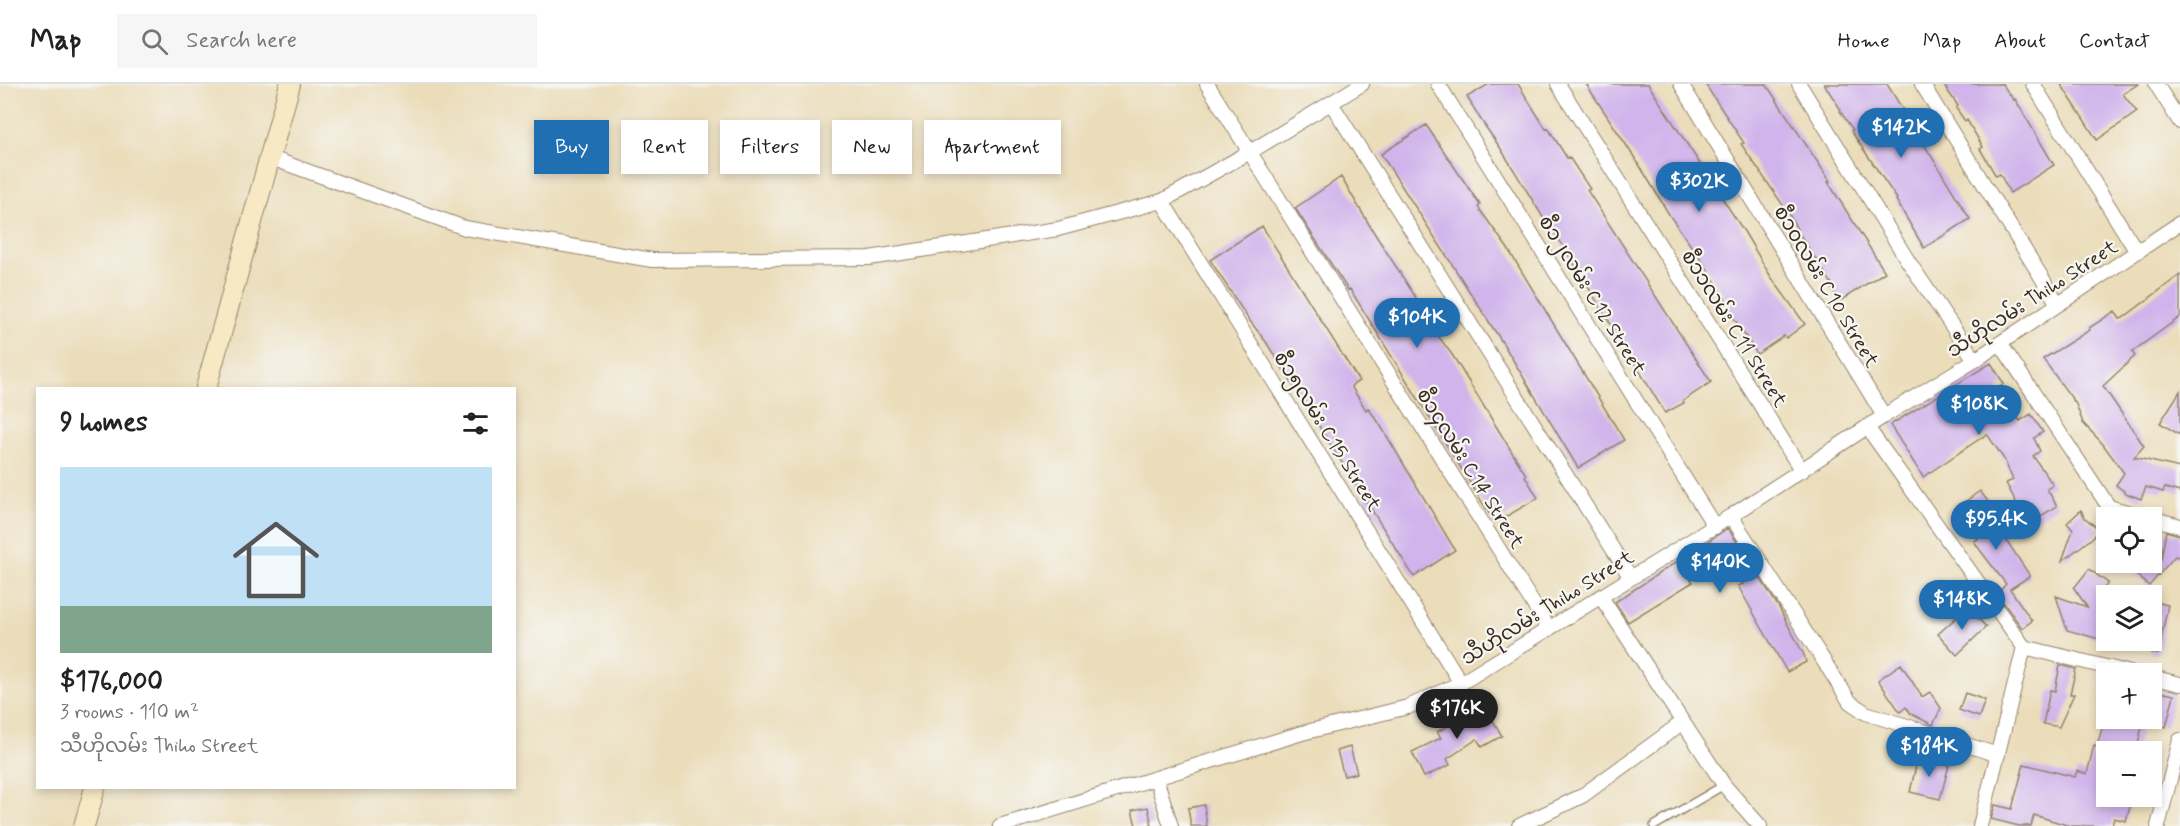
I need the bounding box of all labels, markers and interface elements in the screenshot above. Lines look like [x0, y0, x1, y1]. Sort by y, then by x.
search box [117, 14, 537, 68]
text: Map [30, 23, 81, 60]
icon: search [138, 25, 171, 58]
text: Search here [186, 27, 297, 55]
text: Home [1838, 27, 1890, 55]
text: Map [1923, 27, 1961, 55]
text: About [1994, 27, 2046, 55]
text: Contact [2079, 27, 2150, 55]
pin: $142K [1859, 108, 1943, 159]
text: $142K [1872, 114, 1930, 141]
chip: Buy [534, 120, 609, 174]
chip: Rent [621, 120, 708, 174]
chip: Filters [720, 120, 820, 174]
chip: New [832, 120, 912, 174]
chip: Apartment [924, 120, 1061, 174]
pin: $302K [1657, 162, 1741, 213]
text: $302K [1670, 168, 1728, 195]
street label: စီ၁၀လမ်း C10 Street [1767, 200, 1887, 373]
street label: စီ၁၂လမ်း C12 Street [1531, 209, 1654, 382]
street label: သီဟိုလမ်း Thiho Street [1941, 232, 2125, 366]
street label: စီ၁၁လမ်း C11 Street [1674, 244, 1795, 413]
pin: $104K [1375, 298, 1459, 349]
text: $104K [1388, 304, 1446, 331]
street label: စီ၁၅လမ်း C15 Street [1266, 345, 1389, 518]
street label: စီ၁၄လမ်း C14 Street [1409, 382, 1532, 555]
pin: $108K [1937, 385, 2021, 436]
text: $108K [1950, 391, 2008, 418]
text: 9 homes [60, 406, 148, 440]
icon: filters [459, 407, 492, 440]
pin: $95.4K [1947, 500, 2045, 551]
icon: home [222, 506, 330, 614]
text: $95.4K [1965, 506, 2027, 533]
map controls [2096, 507, 2162, 807]
button: locate [2096, 507, 2162, 573]
street label: သီဟိုလမ်း Thiho Street [1455, 542, 1640, 674]
pin: $140K [1678, 543, 1762, 594]
text: $140K [1691, 549, 1749, 576]
pin: $148K [1920, 580, 2004, 631]
button: layers [2096, 585, 2162, 651]
text: $148K [1933, 586, 1991, 613]
button: + [2096, 663, 2162, 729]
text: $176,000 [60, 665, 163, 699]
pin: $176K [1415, 689, 1499, 740]
text: $176K [1430, 695, 1484, 722]
text: 3 rooms · 110 m² [60, 699, 199, 726]
pin: $184K [1887, 727, 1971, 778]
text: သီဟိုလမ်း Thiho Street [60, 733, 259, 760]
text: $184K [1900, 733, 1958, 760]
button: − [2096, 741, 2162, 807]

